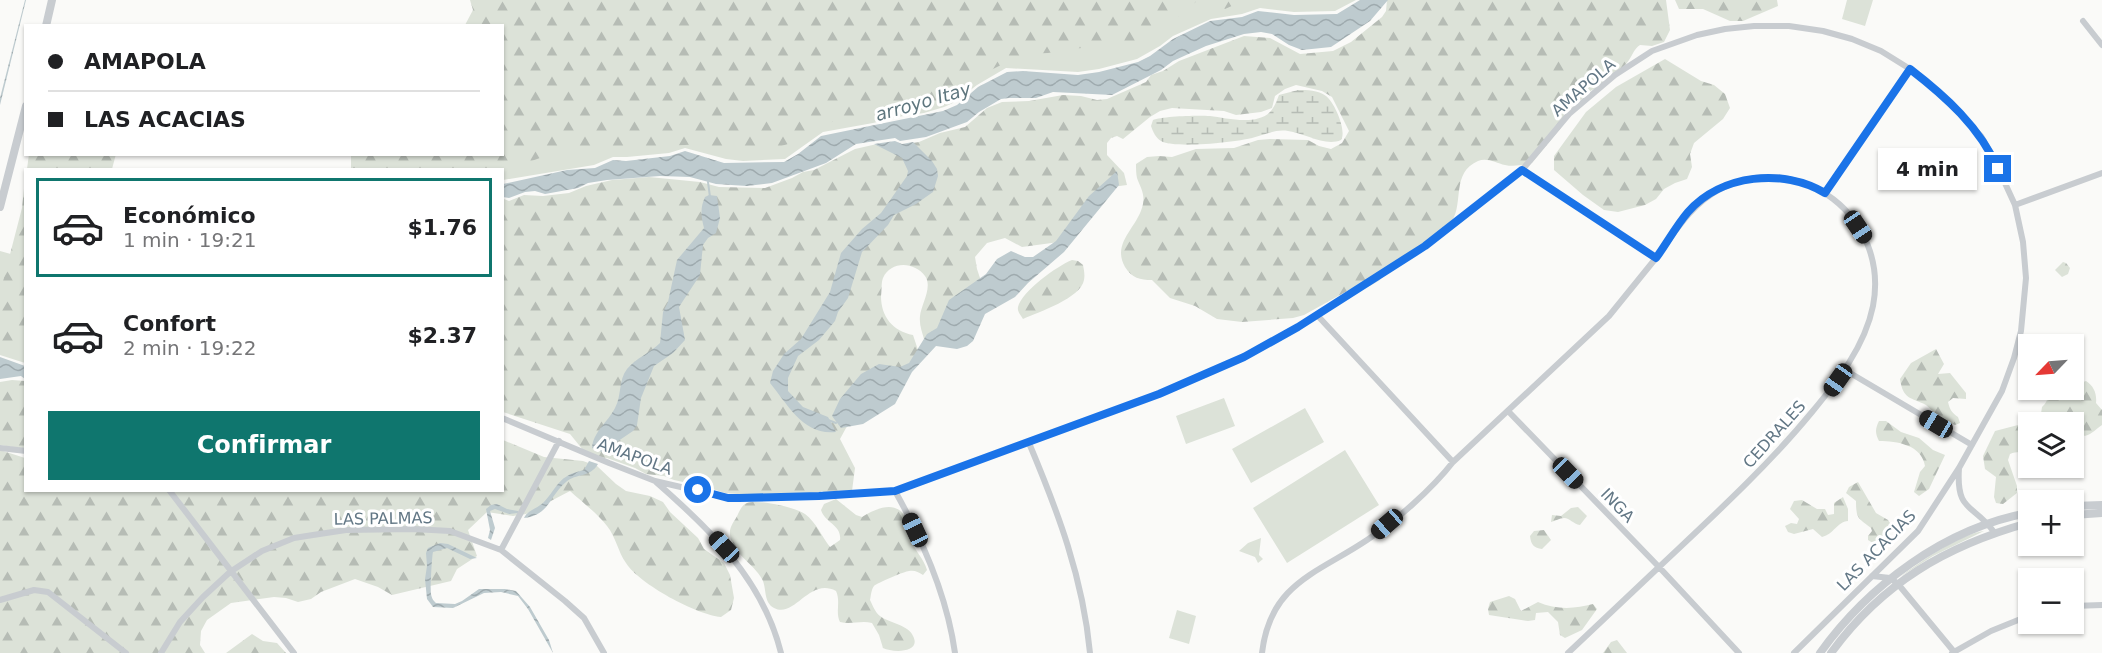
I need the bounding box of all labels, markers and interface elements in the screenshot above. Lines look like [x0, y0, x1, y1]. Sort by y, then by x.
text: AMAPOLA [84, 49, 206, 74]
street label: AMAPOLA [1548, 55, 1619, 120]
water label: arroyo Itay [873, 78, 973, 125]
text: LAS ACACIAS [84, 107, 246, 132]
callout: 4 min [1878, 148, 1977, 190]
route end [1984, 155, 2011, 182]
text: 4 min [1896, 157, 1959, 181]
icon: car [51, 201, 105, 255]
text: Económico [123, 203, 256, 228]
car [1840, 207, 1876, 247]
text: $1.76 [407, 215, 477, 240]
text: 1 min · 19:21 [123, 228, 257, 252]
icon: car [51, 309, 105, 363]
text: Confort [123, 311, 216, 336]
text: $2.37 [407, 323, 477, 348]
north arrow [2018, 334, 2084, 400]
map controls [2018, 334, 2084, 634]
text: 2 min · 19:22 [123, 336, 257, 360]
car [1820, 360, 1856, 400]
street label: CEDRALES [1739, 397, 1810, 472]
car [1916, 407, 1956, 441]
button: Confirmar [48, 411, 480, 480]
button: layers [2018, 412, 2084, 478]
street label: AMAPOLA [595, 434, 675, 479]
car [1549, 454, 1587, 492]
route start [684, 476, 711, 503]
street label: INGA [1597, 484, 1638, 526]
button: + [2018, 490, 2084, 556]
car [1368, 505, 1406, 543]
street label: LAS ACACIAS [1833, 506, 1920, 595]
street label: LAS PALMAS [333, 508, 433, 529]
car [899, 510, 931, 550]
car [705, 528, 743, 566]
button: − [2018, 568, 2084, 634]

